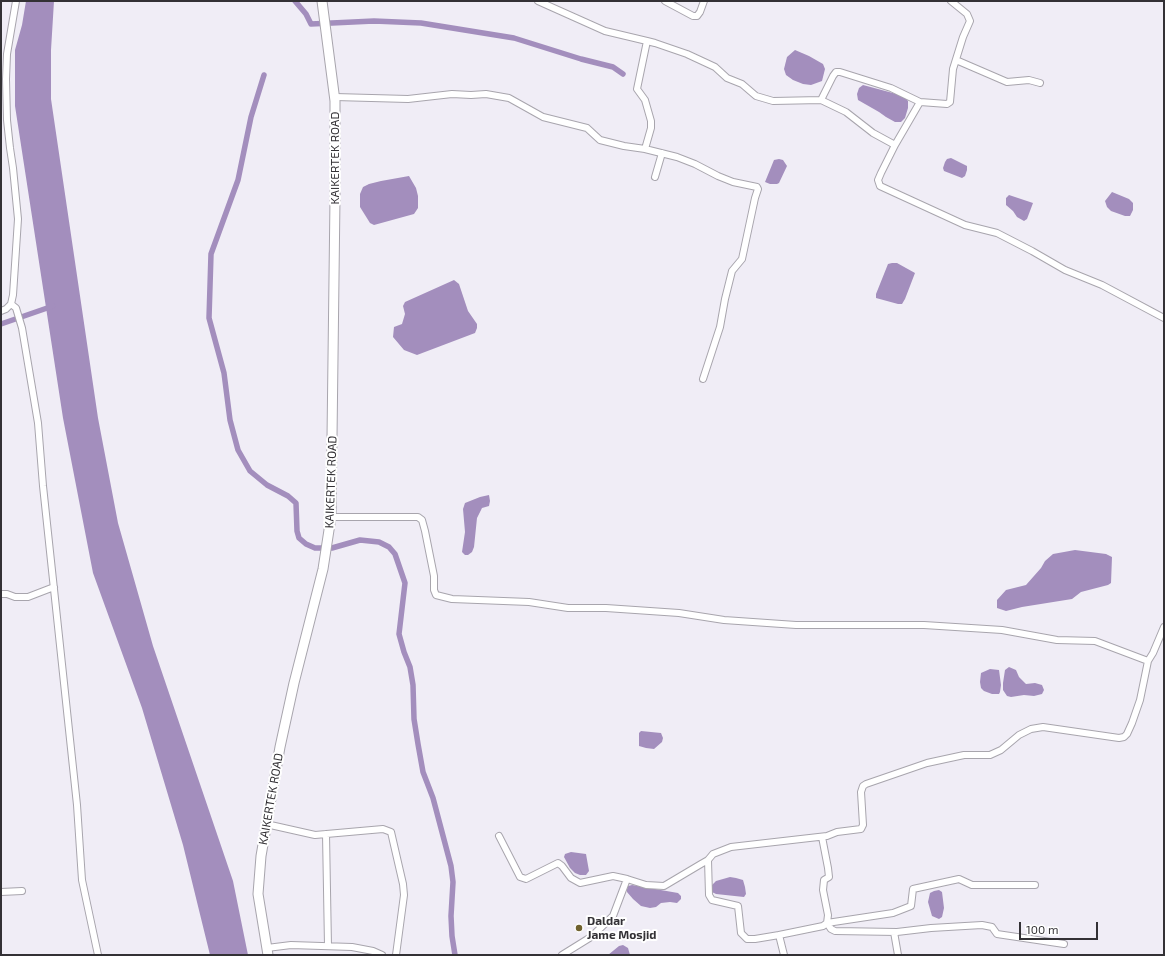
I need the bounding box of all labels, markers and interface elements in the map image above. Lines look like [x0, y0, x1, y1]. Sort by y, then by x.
street label: KAIKERTEK ROAD [328, 112, 342, 204]
street label: KAIKERTEK ROAD [322, 435, 340, 529]
street label: KAIKERTEK ROAD [256, 752, 286, 846]
place label: Daldar Jame Mosjid [587, 914, 656, 942]
scale bar [1021, 914, 1100, 940]
text: 100 m [1026, 922, 1058, 936]
marker: Daldar Jame Mosjid [574, 923, 584, 933]

